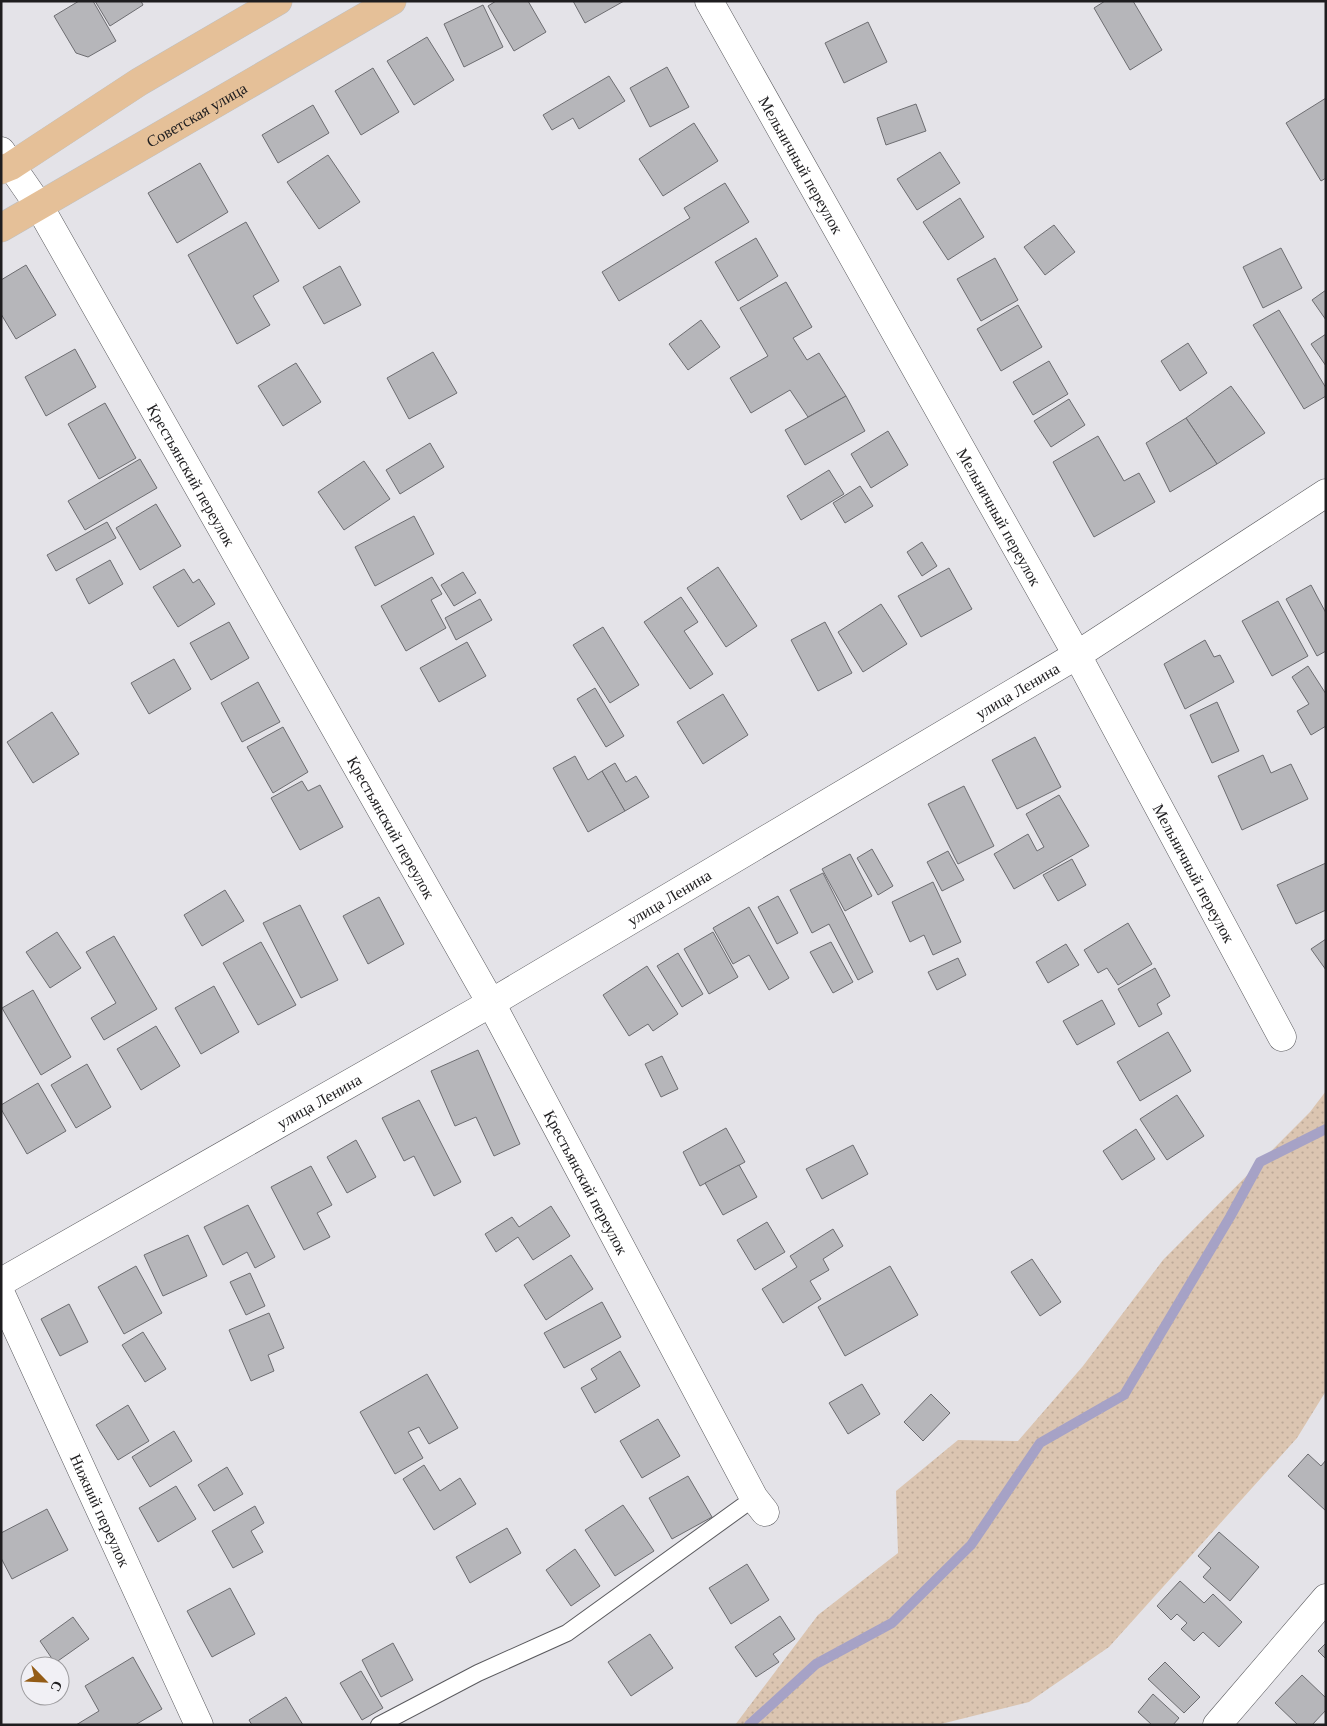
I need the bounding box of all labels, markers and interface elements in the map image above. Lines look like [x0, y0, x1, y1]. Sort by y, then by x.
street label: Советская улица [144, 79, 250, 151]
street label: Мельничный переулок [755, 93, 846, 237]
street label: Крестьянский переулок [144, 401, 238, 550]
street label: Мельничный переулок [953, 446, 1044, 589]
street label: улица Ленина [973, 660, 1062, 723]
street label: Крестьянский переулок [344, 753, 438, 902]
street label: Мельничный переулок [1150, 801, 1238, 946]
street label: улица Ленина [625, 866, 714, 930]
street label: улица Ленина [274, 1071, 364, 1133]
street label: Крестьянский переулок [540, 1107, 631, 1258]
street label: Нижний переулок [67, 1451, 133, 1570]
north arrow [20, 1656, 70, 1706]
text: С [48, 1678, 65, 1694]

